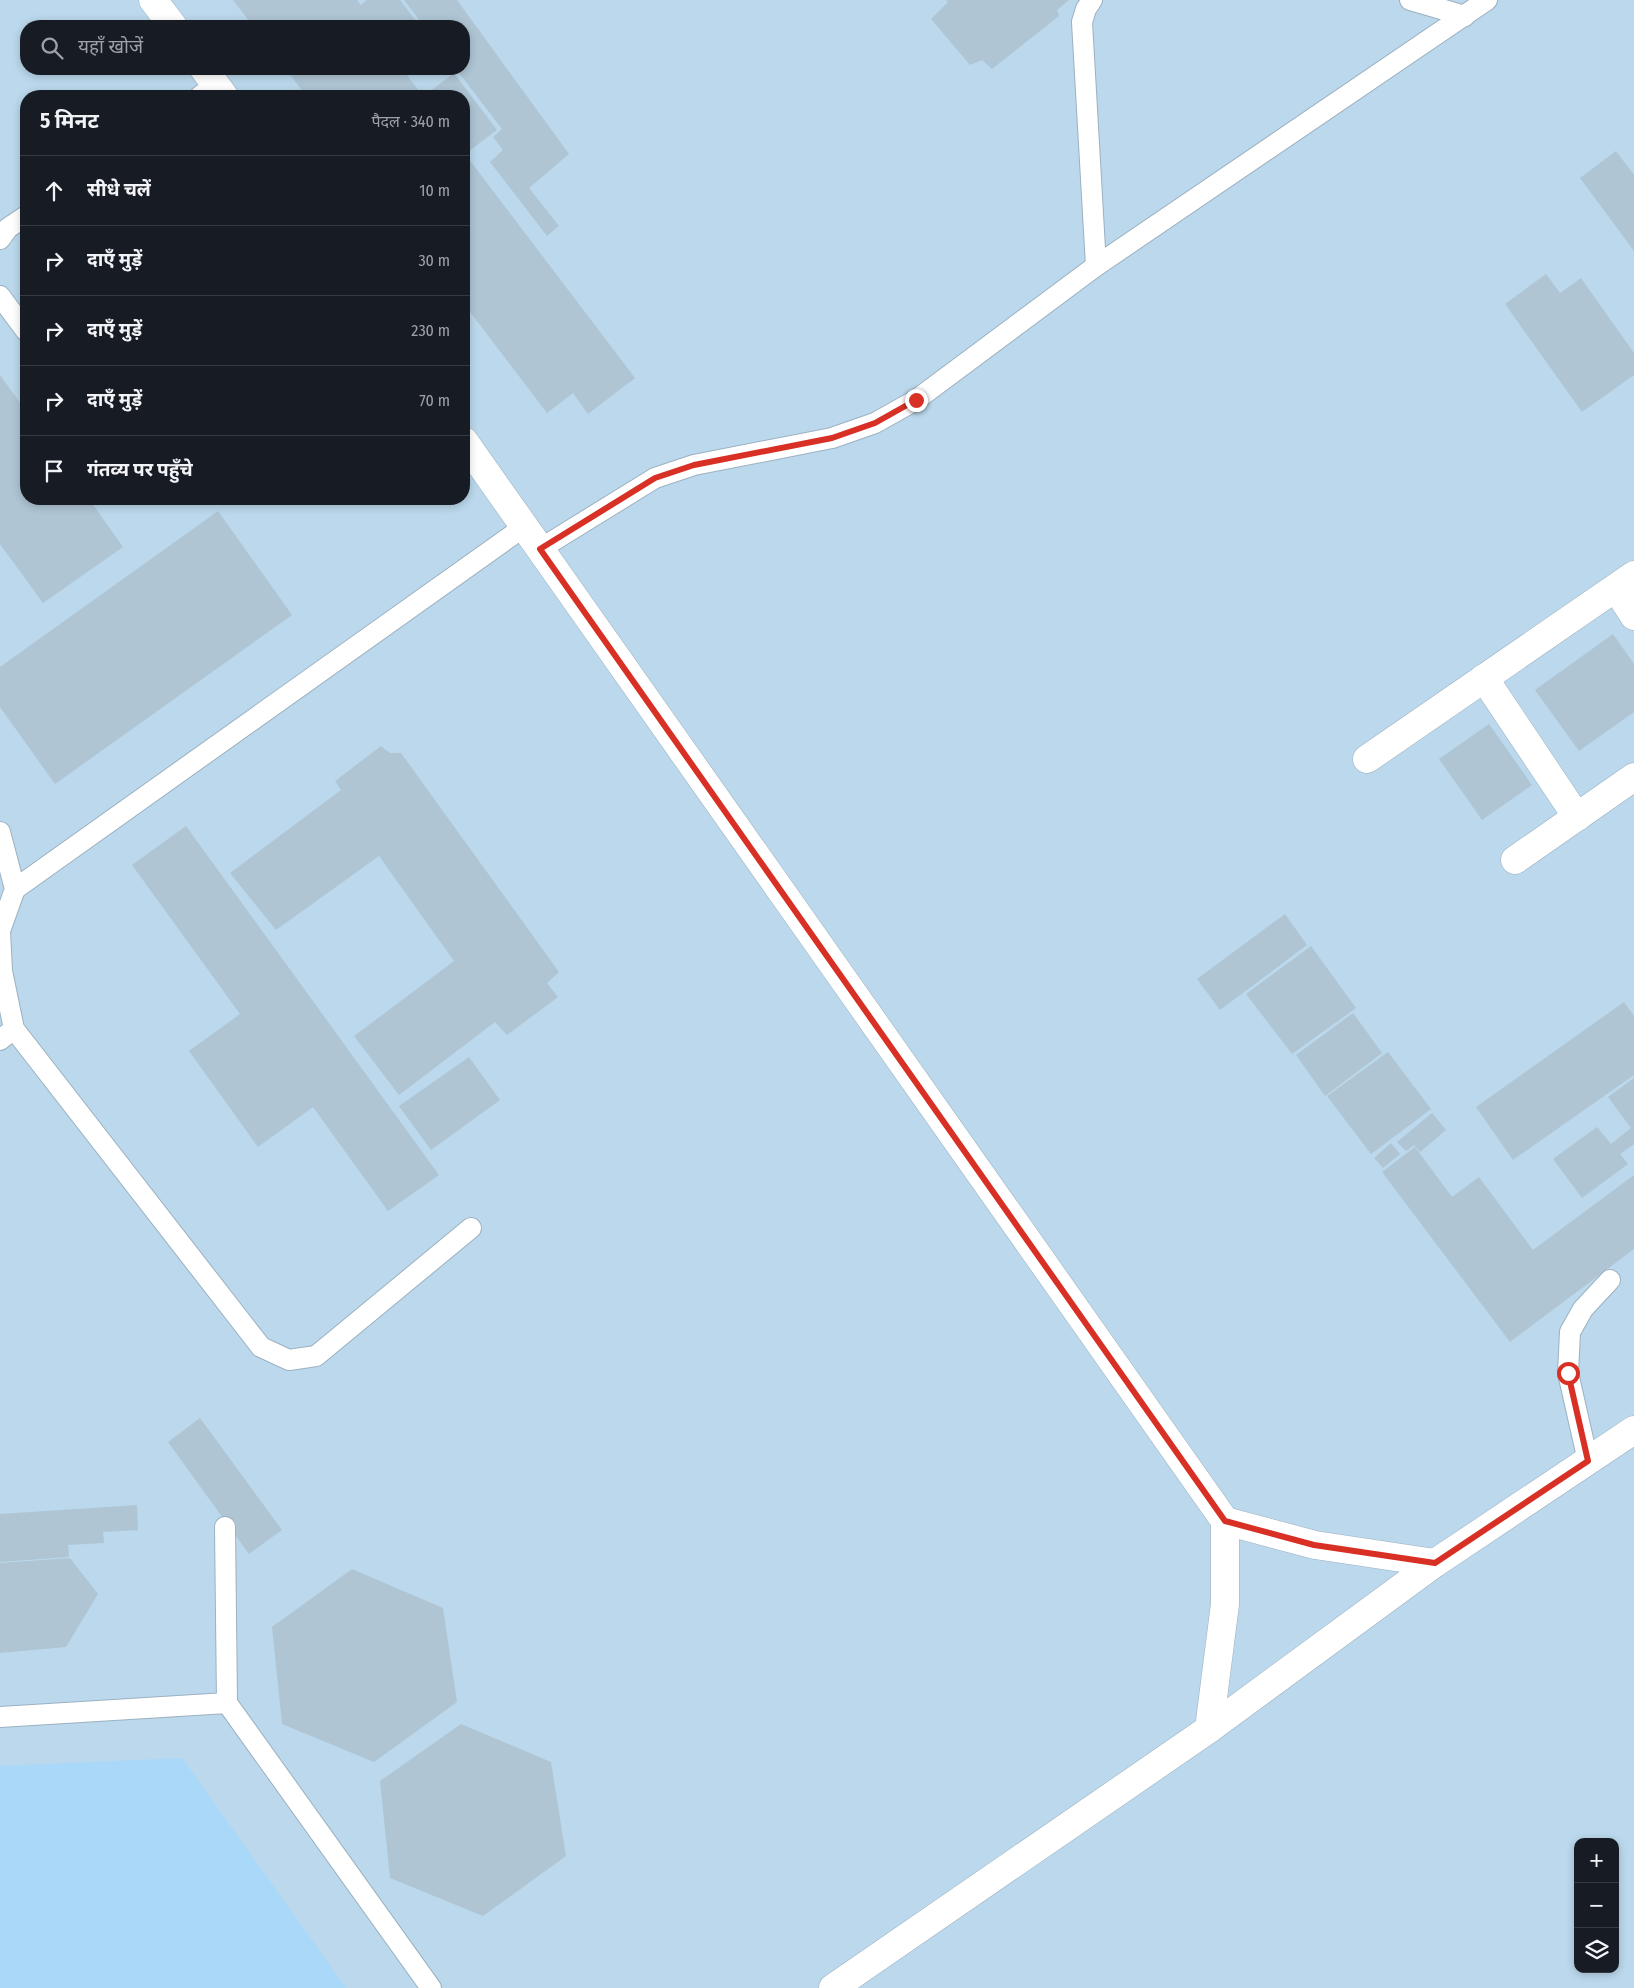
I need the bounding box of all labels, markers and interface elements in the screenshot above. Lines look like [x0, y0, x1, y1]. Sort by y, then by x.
search box [20, 20, 470, 75]
icon: search [38, 34, 66, 62]
text: यहाँ खोजें [78, 35, 143, 58]
text: 5 मिनट [40, 108, 99, 134]
text: पैदल · 340 m [371, 112, 450, 131]
icon: ahead [40, 177, 68, 205]
text: सीधे चलें [87, 178, 151, 201]
text: 10 m [419, 181, 450, 200]
icon: right [40, 247, 68, 275]
text: दाएँ मुड़ें [87, 248, 142, 271]
text: 30 m [418, 251, 450, 270]
icon: right [40, 317, 68, 345]
text: दाएँ मुड़ें [87, 318, 142, 341]
text: 230 m [411, 321, 450, 340]
icon: right [40, 387, 68, 415]
text: दाएँ मुड़ें [87, 388, 142, 411]
route end [905, 389, 928, 412]
text: 70 m [419, 391, 450, 410]
icon: arrive [40, 457, 68, 485]
text: गंतव्य पर पहुँचे [87, 458, 193, 481]
route start [1557, 1362, 1580, 1385]
map controls [1574, 1838, 1619, 1973]
button: + [1574, 1838, 1619, 1883]
button: − [1574, 1883, 1619, 1928]
button: layers [1574, 1928, 1619, 1973]

